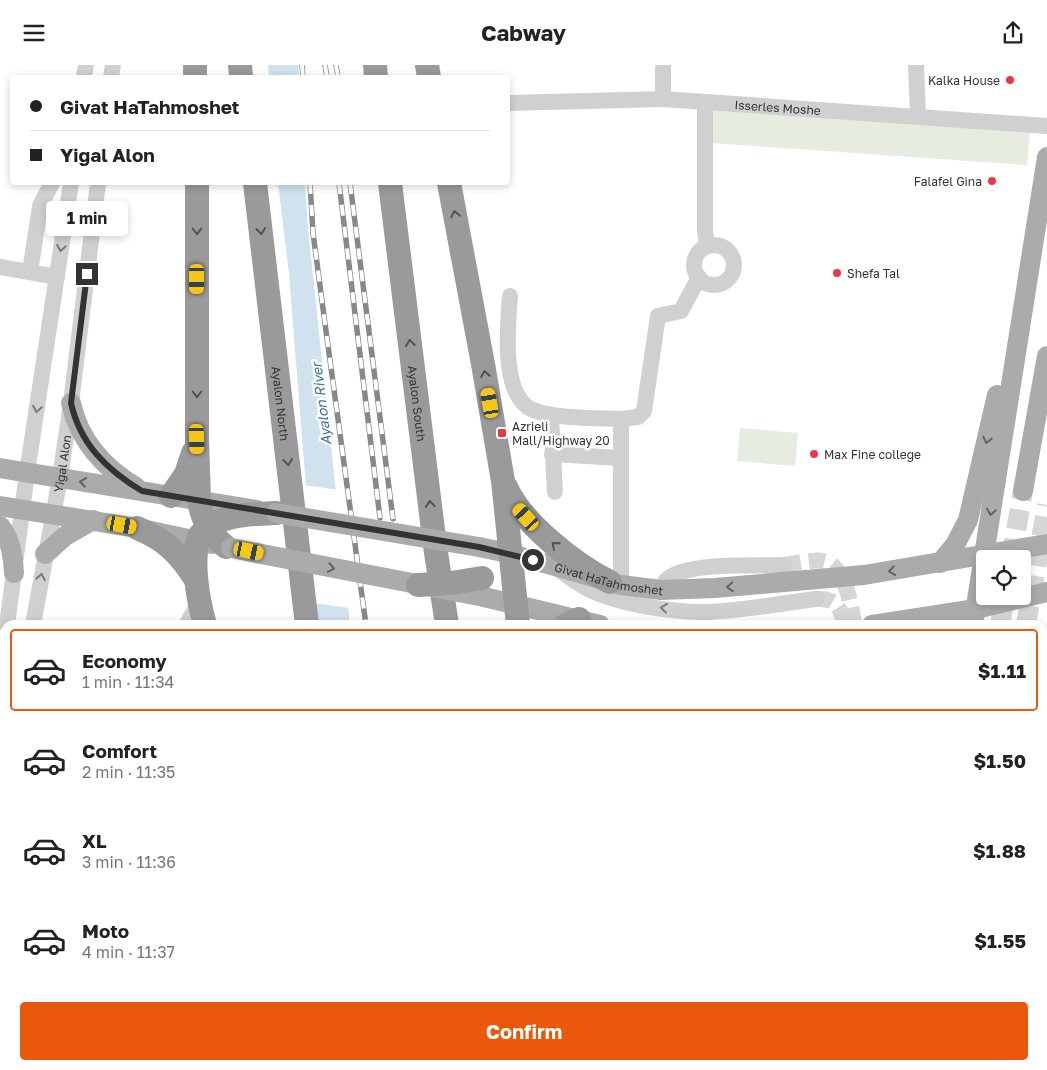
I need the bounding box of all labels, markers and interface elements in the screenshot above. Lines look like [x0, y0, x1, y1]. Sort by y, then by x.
icon: menu [20, 19, 48, 47]
text: Cabway [481, 19, 566, 46]
icon: share [999, 19, 1027, 47]
place label: Kalka House [928, 73, 1000, 88]
marker: Kalka House [1004, 74, 1016, 86]
text: Givat HaTahmoshet [60, 95, 239, 118]
street label: Isserles Moshe [734, 97, 821, 118]
text: Yigal Alon [60, 143, 155, 166]
place label: Falafel Gina [914, 174, 982, 189]
marker: Falafel Gina [986, 175, 998, 187]
callout: 1 min [46, 201, 128, 237]
text: 1 min [67, 208, 107, 228]
one-way arrow [450, 210, 461, 218]
one-way arrow [255, 227, 266, 235]
one-way arrow [192, 228, 202, 235]
one-way arrow [56, 244, 67, 252]
route end [76, 263, 98, 285]
car [189, 264, 204, 294]
place label: Shefa Tal [847, 266, 900, 281]
marker: Shefa Tal [831, 267, 843, 279]
one-way arrow [405, 339, 416, 347]
water label: Ayalon River [307, 359, 335, 446]
street label: Ayalon North [269, 365, 293, 442]
street label: Ayalon South [405, 365, 429, 442]
one-way arrow [481, 369, 491, 378]
car [480, 387, 499, 419]
one-way arrow [192, 390, 202, 398]
one-way arrow [32, 404, 42, 413]
place label: Azrieli Mall/Highway 20 [512, 419, 610, 448]
car [188, 424, 205, 454]
marker: Azrieli Mall/Highway 20 [496, 427, 508, 439]
street label: Yigal Alon [50, 434, 74, 494]
one-way arrow [982, 436, 993, 445]
place label: Max Fine college [824, 447, 921, 462]
marker: Max Fine college [808, 448, 820, 460]
one-way arrow [282, 458, 293, 466]
one-way arrow [79, 477, 87, 488]
one-way arrow [425, 500, 436, 508]
car [510, 501, 541, 533]
one-way arrow [986, 508, 996, 517]
car [105, 515, 138, 535]
car [232, 541, 265, 561]
one-way arrow [552, 542, 561, 551]
route start [522, 549, 544, 571]
map controls [976, 550, 1031, 605]
button: locate [976, 550, 1031, 605]
street label: Givat HaTahmoshet [553, 559, 664, 598]
one-way arrow [326, 562, 335, 573]
one-way arrow [887, 565, 896, 575]
one-way arrow [36, 573, 46, 581]
one-way arrow [726, 582, 734, 593]
one-way arrow [660, 603, 668, 614]
icon: car [22, 648, 67, 693]
text: Economy [82, 649, 167, 672]
text: $1.11 [978, 659, 1026, 682]
text: 1 min · 11:34 [82, 672, 174, 692]
icon: car [22, 738, 67, 783]
text: Comfort [82, 739, 157, 762]
text: $1.50 [973, 749, 1026, 772]
text: 2 min · 11:35 [82, 762, 175, 782]
icon: car [22, 828, 67, 873]
text: XL [82, 829, 107, 852]
text: $1.88 [973, 839, 1026, 862]
text: 3 min · 11:36 [82, 852, 176, 872]
icon: car [22, 918, 67, 963]
text: Moto [82, 919, 129, 942]
text: $1.55 [974, 929, 1026, 952]
text: 4 min · 11:37 [82, 942, 175, 962]
button: Confirm [20, 1002, 1028, 1060]

